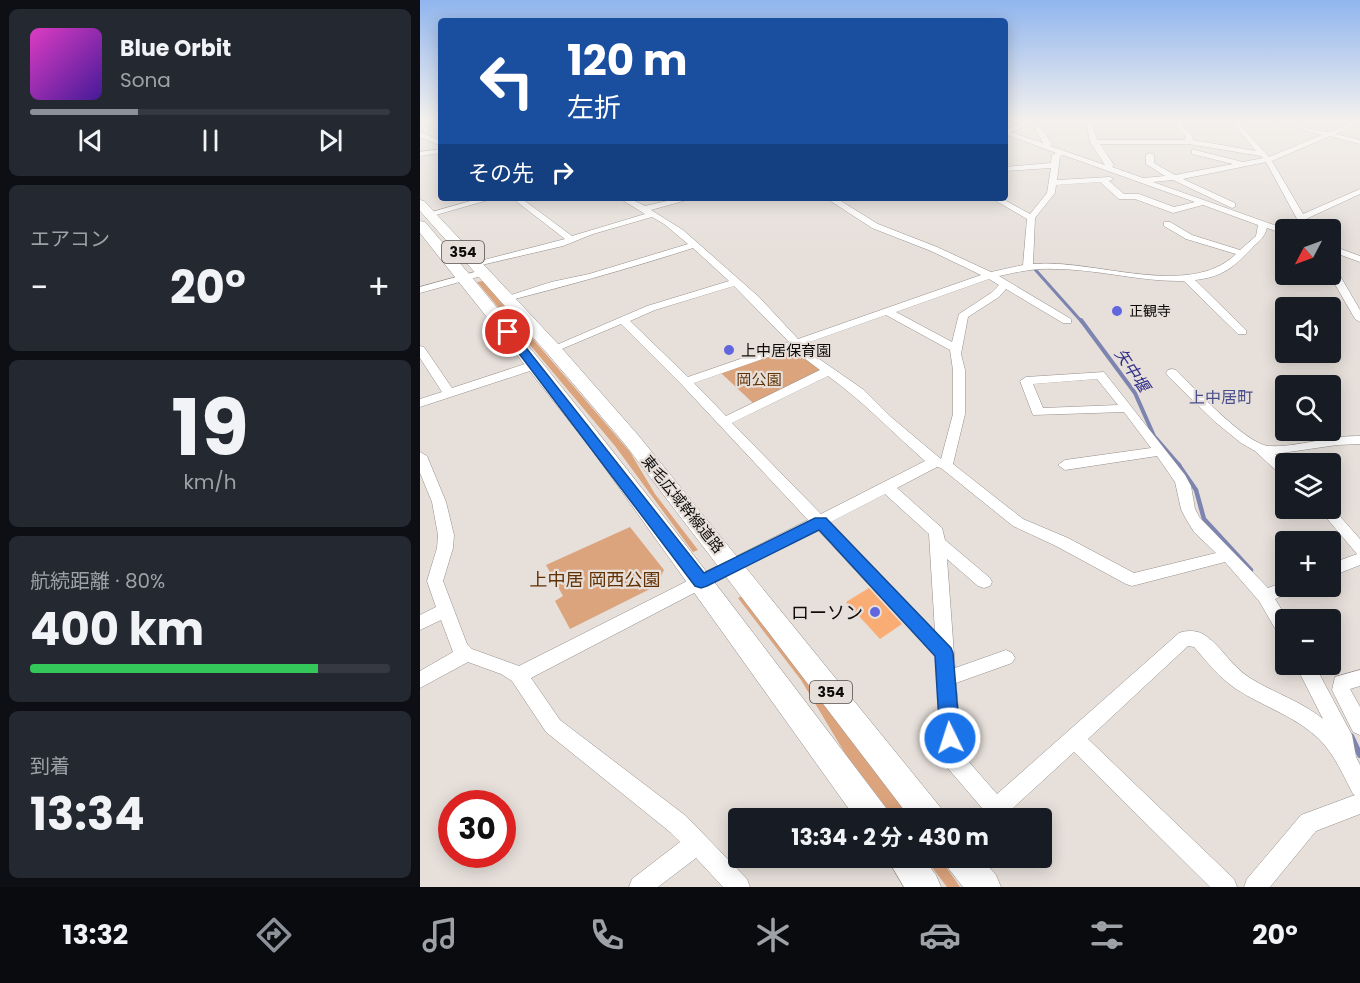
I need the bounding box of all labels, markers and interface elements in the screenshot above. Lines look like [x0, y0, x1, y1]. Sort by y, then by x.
text: 120 m [567, 31, 688, 90]
text: Blue Orbit [120, 33, 231, 64]
icon: left [468, 42, 546, 120]
text: Sona [120, 66, 171, 94]
text: 左折 [567, 89, 621, 126]
icon: previous [74, 124, 107, 157]
icon: pause [194, 124, 227, 157]
icon: next [314, 124, 347, 157]
icon: right [546, 156, 579, 189]
text: その先 [468, 158, 534, 189]
north arrow [1275, 219, 1341, 285]
map controls [1275, 219, 1341, 675]
text: エアコン [30, 225, 110, 253]
road number: 354 [442, 241, 484, 263]
text: 20° [170, 256, 246, 319]
text: − [30, 264, 48, 311]
text: + [367, 264, 390, 311]
button: sound [1275, 297, 1341, 363]
place label: 正観寺 [1129, 301, 1171, 321]
marker: 正観寺 [1110, 304, 1124, 318]
pin [482, 306, 533, 357]
icon: arrive [491, 315, 524, 348]
place label: 上中居保育園 [741, 340, 831, 361]
marker: 上中居保育園 [722, 343, 736, 357]
water label: 矢中堰 [1109, 344, 1157, 399]
park label: 岡公園 [736, 369, 782, 390]
text: 19 [171, 373, 249, 482]
button: search [1275, 375, 1341, 441]
district label: 上中居町 [1189, 386, 1253, 409]
street label: 東毛広域幹線道路 [637, 451, 729, 557]
button: layers [1275, 453, 1341, 519]
text: km/h [183, 468, 237, 496]
button: + [1275, 531, 1341, 597]
text: 航続距離 · 80% [30, 567, 165, 595]
park label: 上中居 岡西公園 [530, 567, 660, 592]
text: 400 km [30, 598, 204, 661]
place label: ローソン [791, 600, 863, 625]
marker: ローソン [868, 605, 882, 619]
button: − [1275, 609, 1341, 675]
road number: 354 [810, 681, 852, 703]
position arrow [918, 706, 982, 770]
text: 到着 [30, 752, 70, 780]
text: 13:34 [30, 783, 145, 846]
speed limit sign: 30 [438, 790, 516, 868]
text: 13:34 · 2 分 · 430 m [791, 822, 989, 853]
icon: directions [253, 914, 295, 956]
icon: music [419, 914, 461, 956]
icon: phone [586, 914, 628, 956]
icon: climate [752, 914, 794, 956]
icon: car [919, 914, 961, 956]
icon: filters [1086, 914, 1128, 956]
text: 13:32 [62, 916, 128, 953]
text: 20° [1252, 916, 1298, 953]

